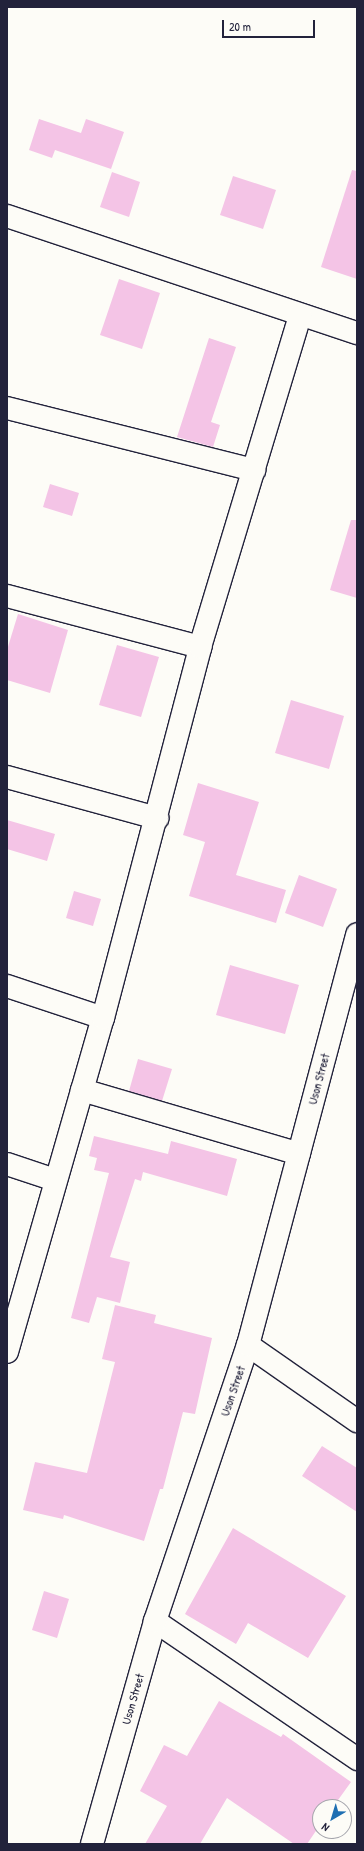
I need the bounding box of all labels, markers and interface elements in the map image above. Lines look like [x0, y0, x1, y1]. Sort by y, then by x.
scale bar [224, 12, 317, 38]
text: 20 m [229, 18, 251, 35]
street label: Uson Street [305, 1052, 333, 1106]
street label: Uson Street [218, 1364, 248, 1418]
street label: Uson Street [119, 1672, 147, 1726]
north arrow [312, 1799, 352, 1839]
text: N [319, 1820, 332, 1835]

